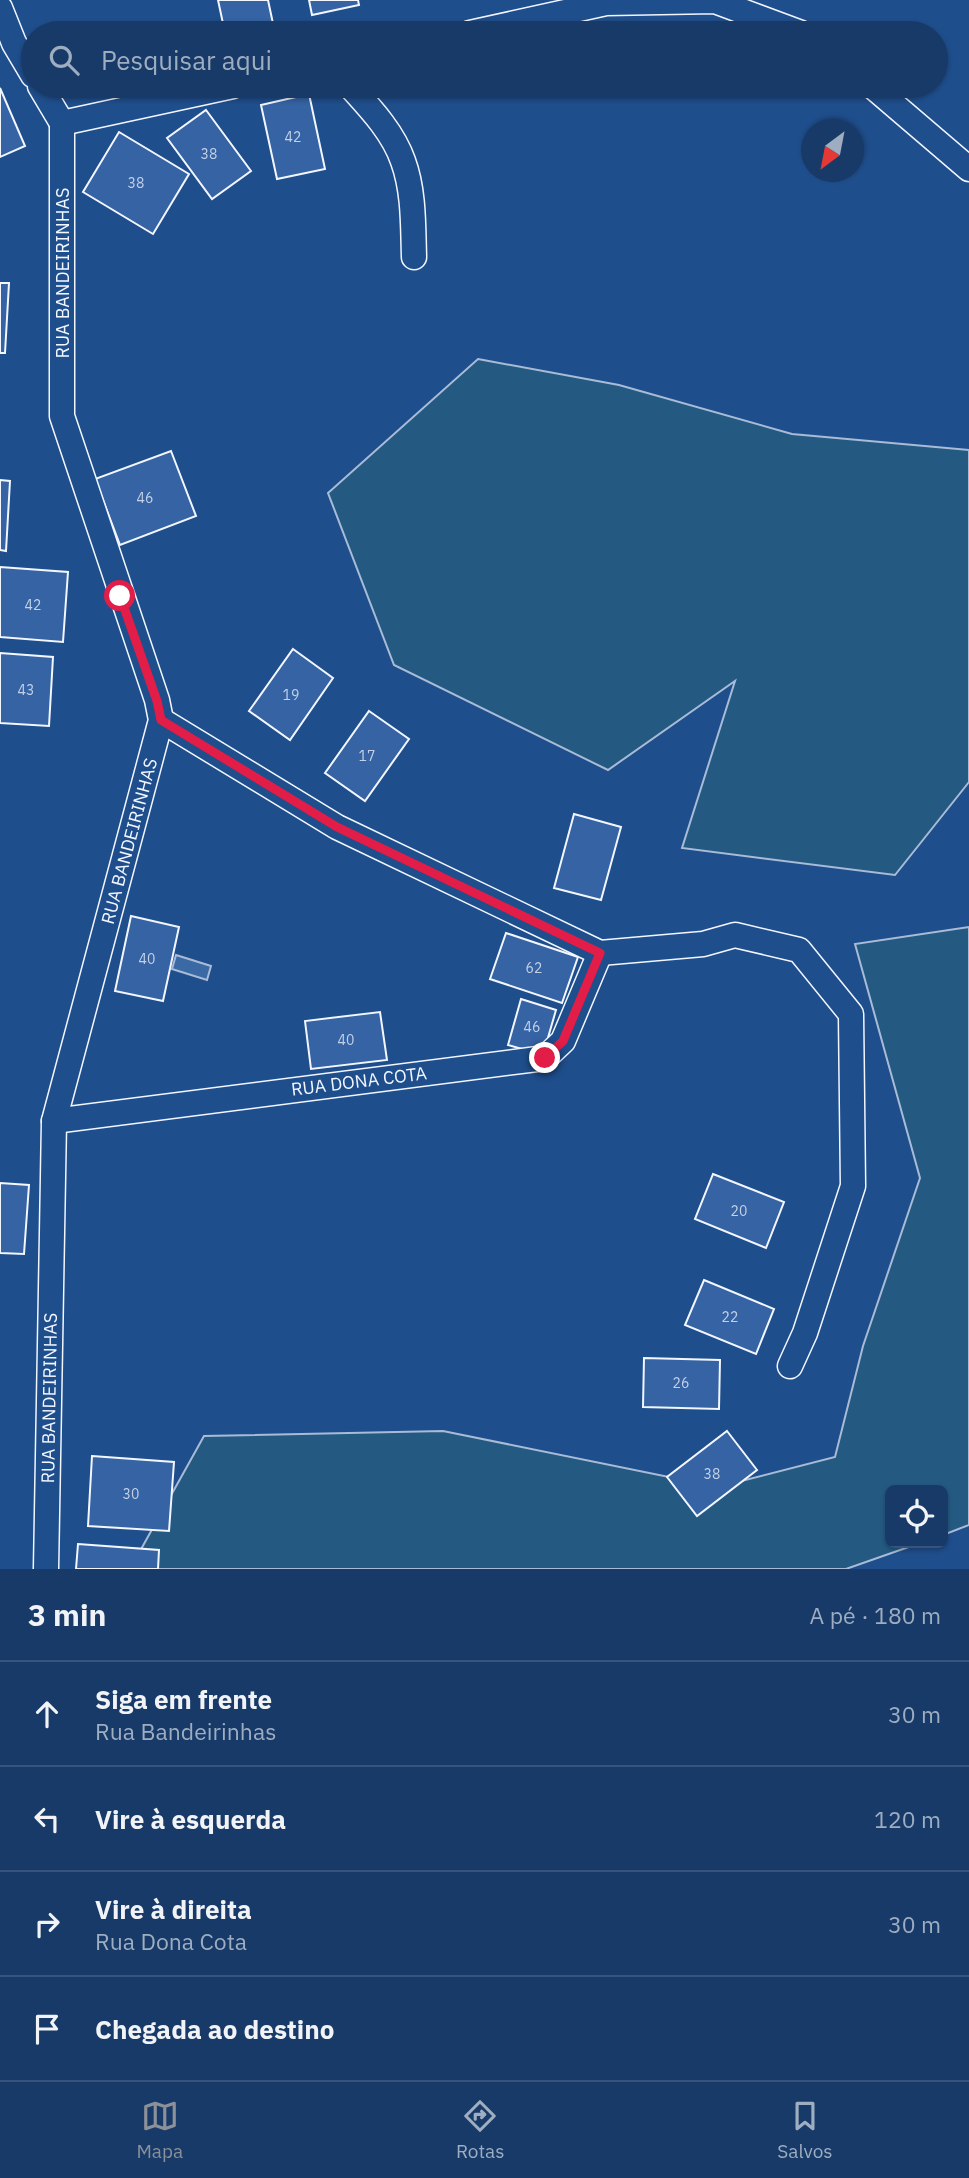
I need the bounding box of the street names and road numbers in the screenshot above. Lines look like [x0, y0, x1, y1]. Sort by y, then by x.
street label: RUA BANDEIRINHAS [51, 188, 74, 358]
street label: RUA BANDEIRINHAS [96, 756, 162, 926]
street label: RUA DONA COTA [290, 1061, 429, 1101]
street label: RUA BANDEIRINHAS [36, 1312, 62, 1484]

